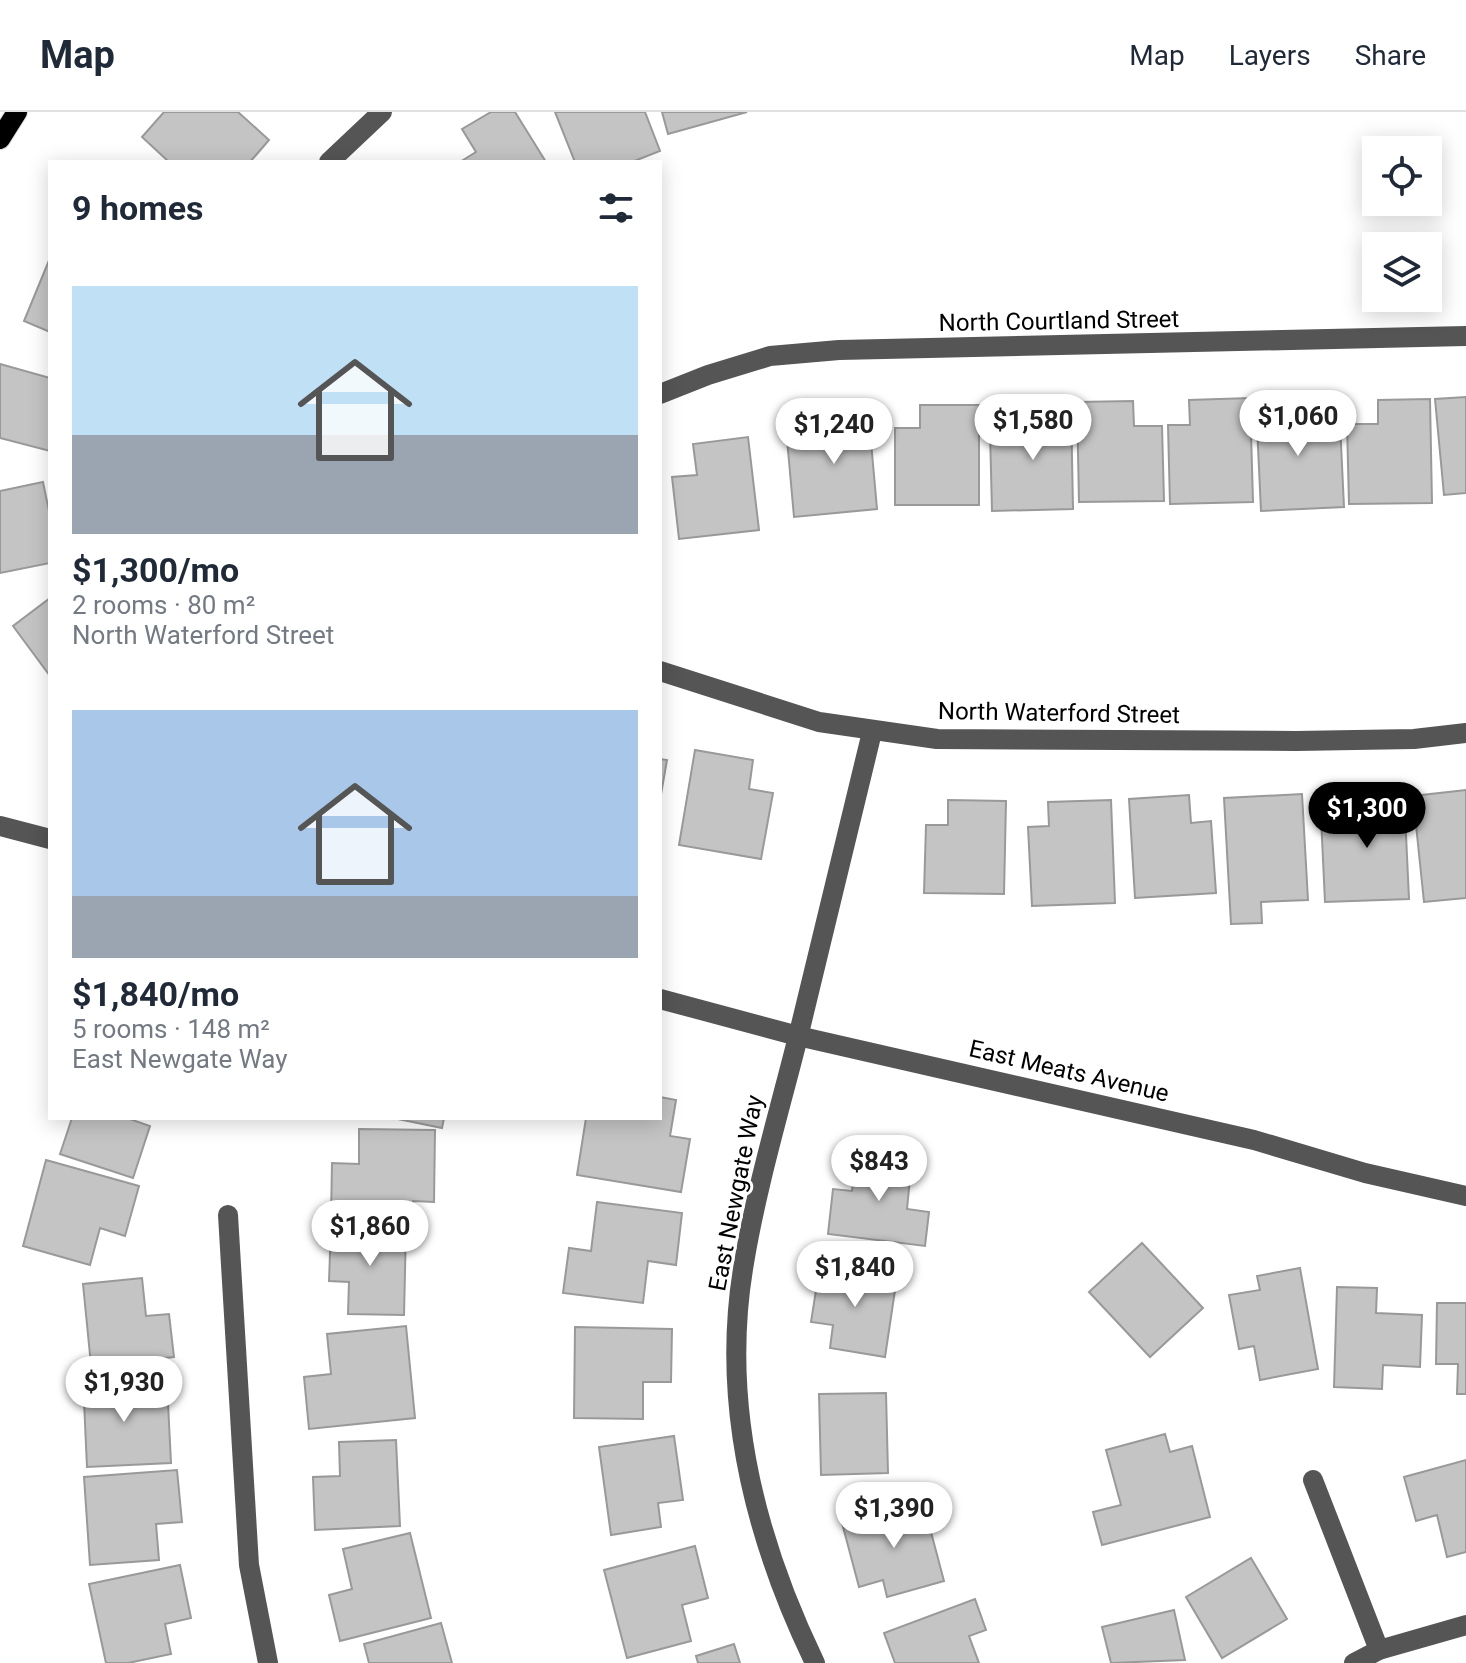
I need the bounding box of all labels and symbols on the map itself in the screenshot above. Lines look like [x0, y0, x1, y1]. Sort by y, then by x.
street label: North Courtland Street [938, 305, 1180, 337]
pin: $1,060 [1233, 390, 1363, 458]
pin: $1,580 [968, 394, 1098, 462]
pin: $1,240 [769, 398, 899, 466]
street label: North Waterford Street [938, 697, 1180, 729]
pin: $1,300 [1302, 782, 1432, 850]
street label: East Meats Avenue [966, 1034, 1172, 1108]
street label: East Newgate Way [703, 1092, 769, 1293]
pin: $843 [832, 1135, 926, 1203]
pin: $1,860 [305, 1200, 435, 1268]
pin: $1,840 [790, 1241, 920, 1309]
pin: $1,930 [59, 1356, 189, 1424]
pin: $1,390 [829, 1482, 959, 1550]

